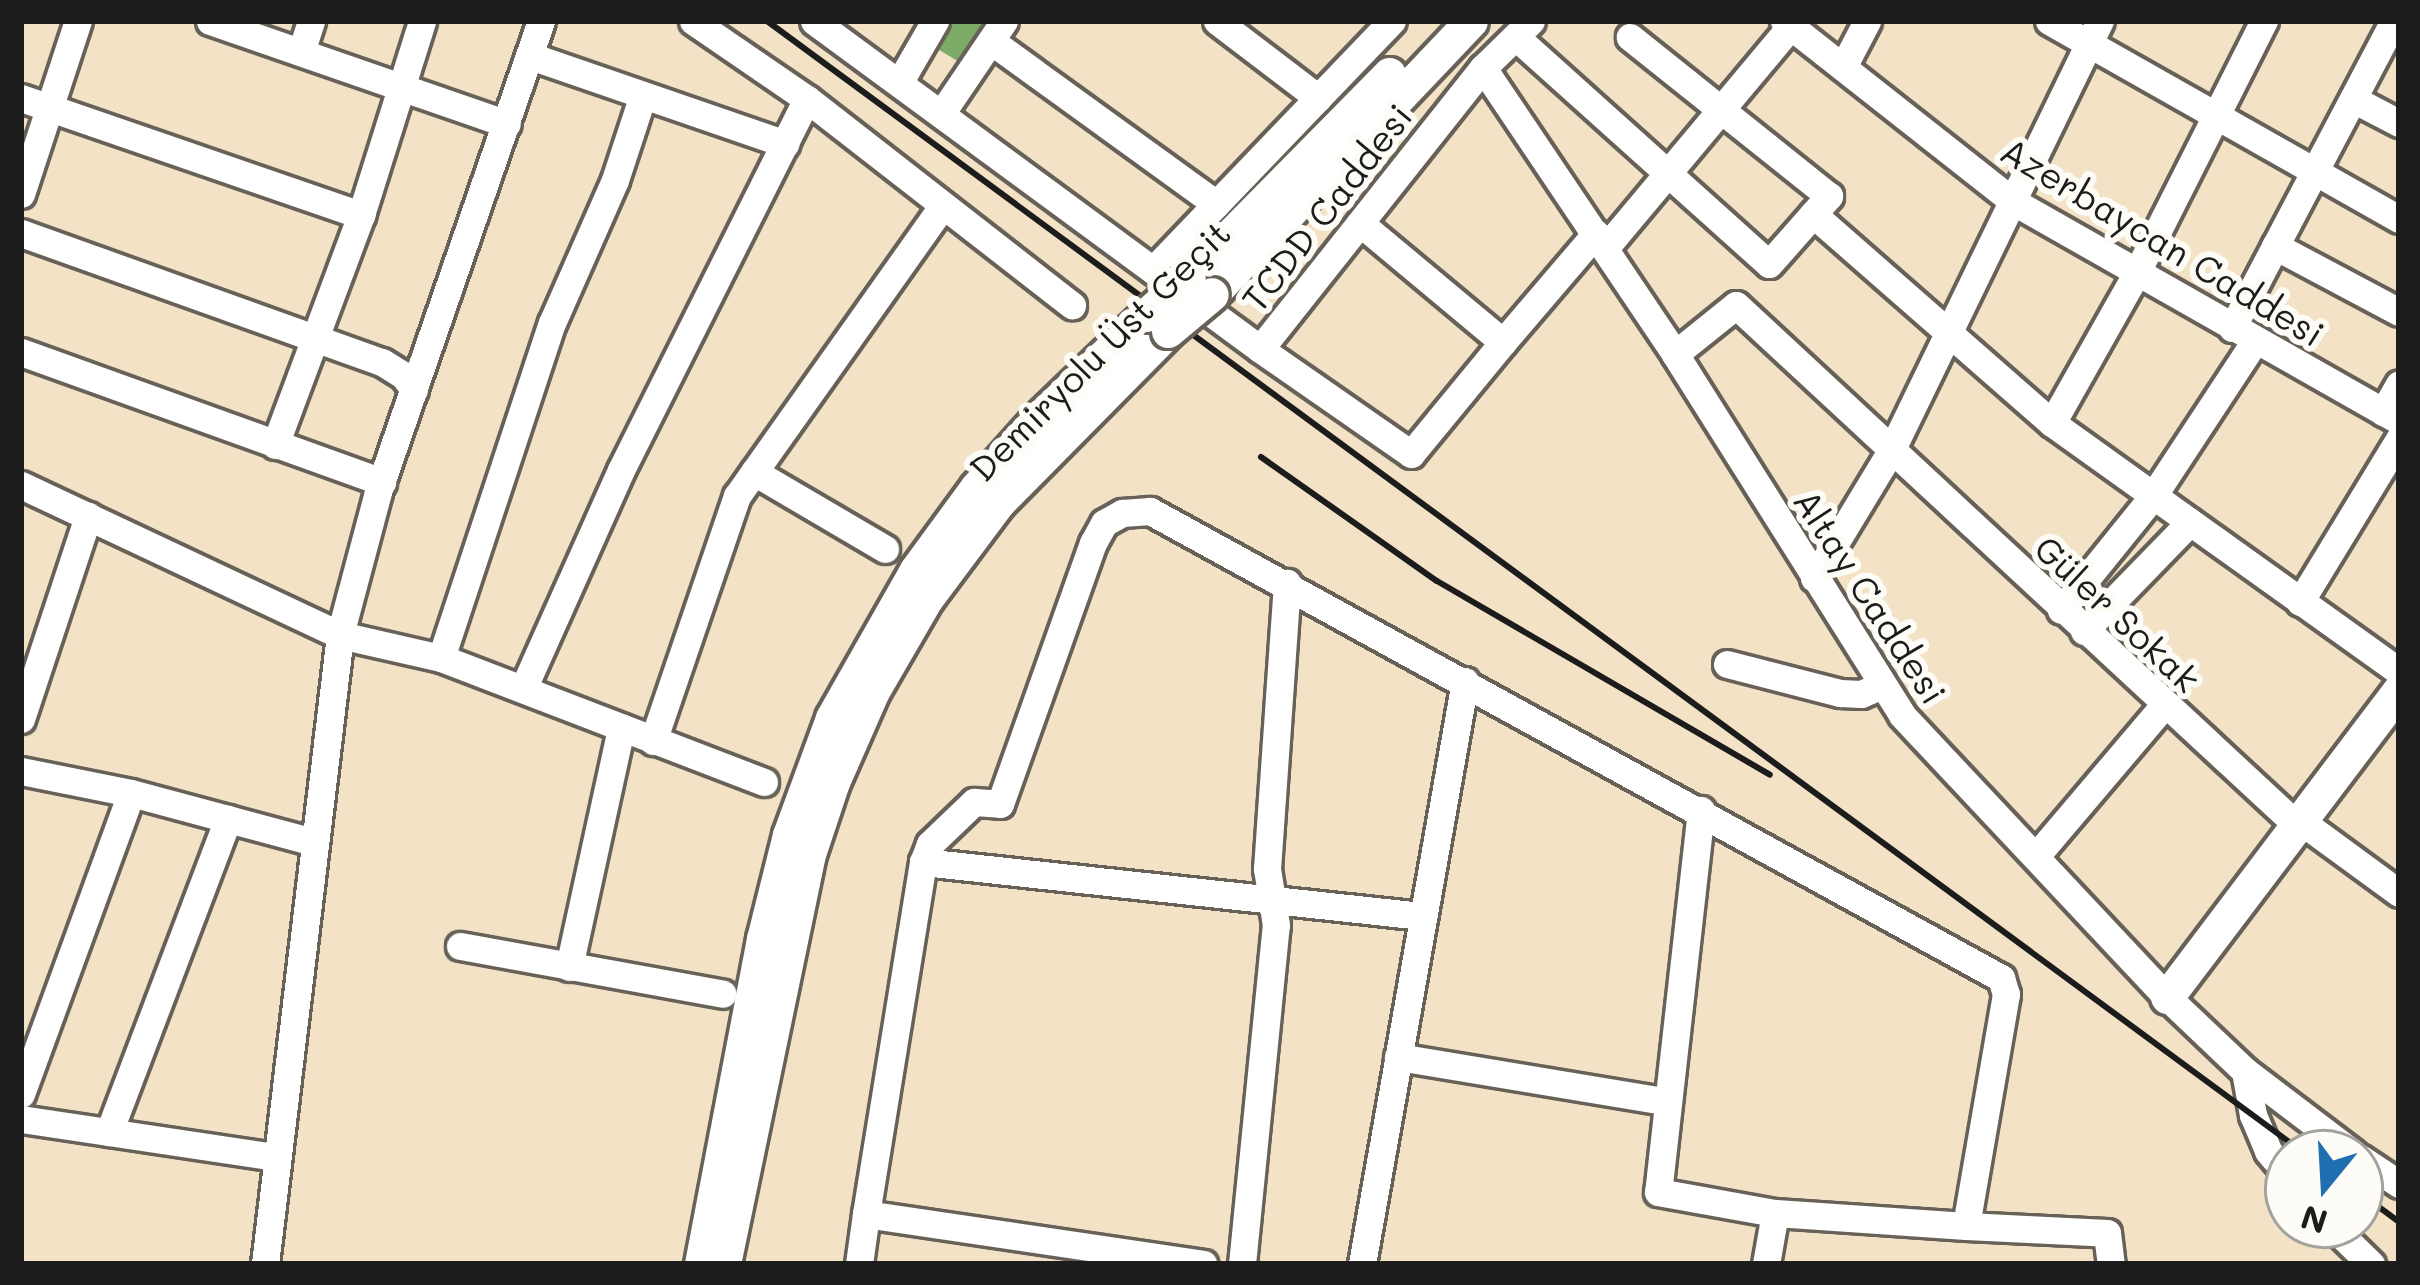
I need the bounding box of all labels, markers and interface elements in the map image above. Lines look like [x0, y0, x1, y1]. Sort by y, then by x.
street label: TCDD Caddesi [1232, 95, 1420, 319]
street label: Azerbaycan Caddesi [1994, 127, 2332, 355]
street label: Demiryolu Üst Geçit [960, 211, 1238, 489]
street label: Altay Caddesi [1786, 481, 1956, 711]
street label: Güler Sokak [2027, 526, 2209, 700]
north arrow [2264, 1129, 2384, 1249]
text: N [2295, 1197, 2332, 1245]

